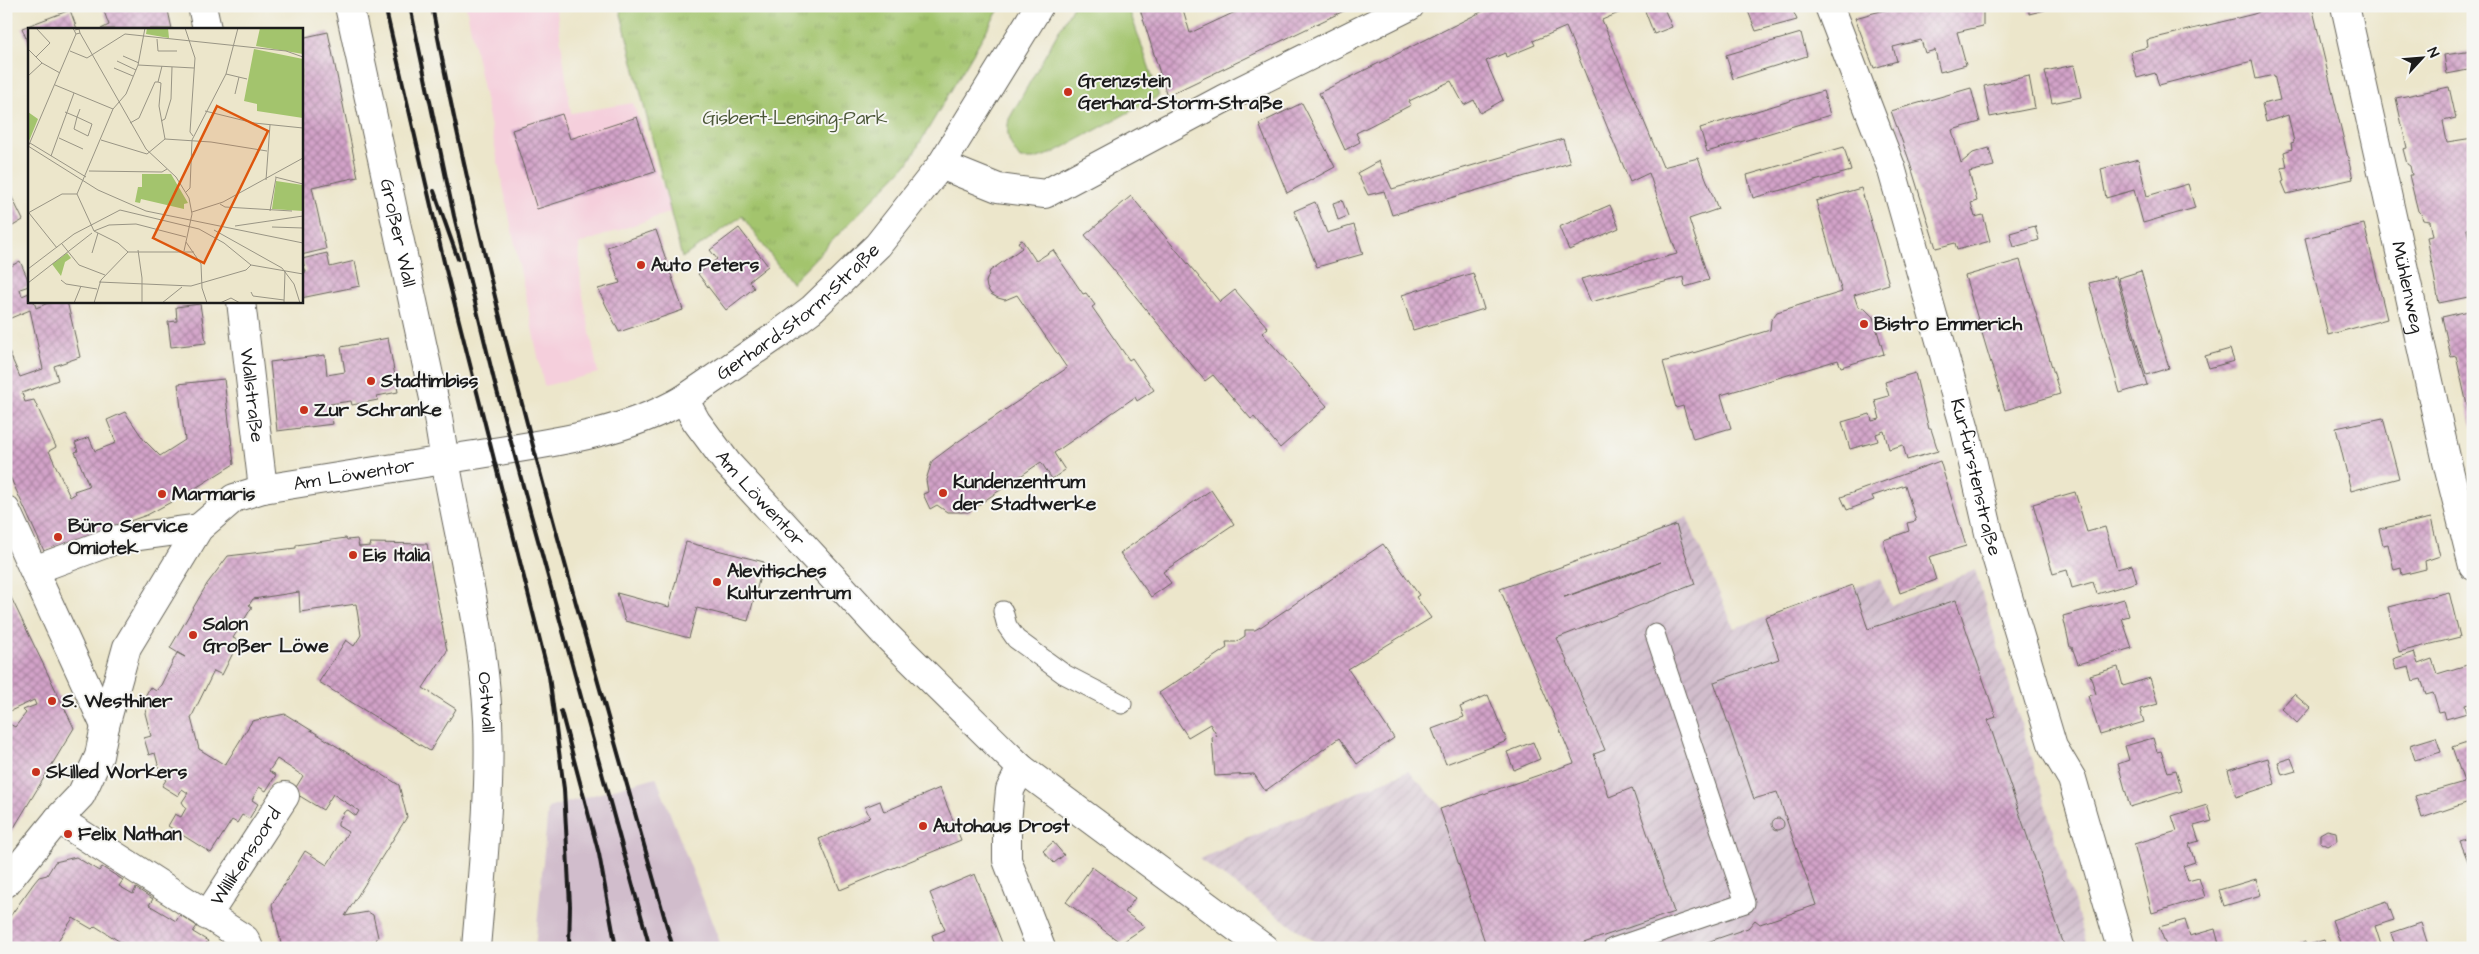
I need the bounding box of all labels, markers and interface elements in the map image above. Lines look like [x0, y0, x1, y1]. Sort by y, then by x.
inset map [28, 28, 302, 302]
north arrow [2396, 32, 2446, 82]
text: N [2422, 44, 2444, 61]
place label: Grenzstein Gerhard-Storm-Straße [1078, 68, 1283, 117]
marker: Grenzstein Gerhard-Storm-Straße [1062, 86, 1074, 98]
park label: Gisbert-Lensing-Park [702, 105, 888, 133]
street label: Großer Wall [373, 176, 423, 289]
street label: Gerhard-Storm-Straße [711, 237, 886, 387]
street label: Mühlenweg [2385, 239, 2431, 336]
place label: Auto Peters [651, 252, 760, 279]
marker: Auto Peters [635, 259, 647, 271]
place label: Bistro Emmerich [1874, 311, 2023, 338]
marker: Bistro Emmerich [1858, 318, 1870, 330]
street label: Wallstraße [233, 347, 271, 444]
place label: Stadtimbiss [380, 368, 479, 395]
marker: Stadtimbiss [365, 375, 377, 387]
street label: Kurfürstenstraße [1943, 395, 2009, 559]
place label: Zur Schranke [314, 397, 443, 424]
marker: Zur Schranke [298, 404, 310, 416]
street label: Am Löwentor [709, 445, 812, 553]
street label: Am Löwentor [291, 451, 417, 497]
place label: Kundenzentrum der Stadtwerke [952, 469, 1097, 518]
place label: Marmaris [172, 481, 256, 508]
marker: Kundenzentrum der Stadtwerke [937, 487, 949, 499]
marker: Marmaris [156, 488, 168, 500]
place label: Büro Service Omiotek [68, 513, 189, 562]
marker: Büro Service Omiotek [52, 531, 64, 543]
place label: Eis Italia [363, 542, 430, 569]
marker: Eis Italia [347, 549, 359, 561]
place label: Alevitisches Kulturzentrum [727, 558, 852, 607]
marker: Alevitisches Kulturzentrum [711, 576, 723, 588]
place label: Salon Großer Löwe [202, 611, 329, 660]
marker: Salon Großer Löwe [187, 629, 199, 641]
street label: Ostwall [470, 670, 502, 733]
place label: S. Westhiner [61, 688, 173, 715]
marker: S. Westhiner [46, 695, 58, 707]
place label: Skilled Workers [45, 759, 188, 786]
marker: Skilled Workers [30, 766, 42, 778]
street label: Willikensoord [204, 802, 288, 911]
place label: Autohaus Drost [933, 813, 1070, 840]
marker: Autohaus Drost [917, 820, 929, 832]
place label: Felix Nathan [78, 821, 182, 848]
marker: Felix Nathan [62, 828, 74, 840]

